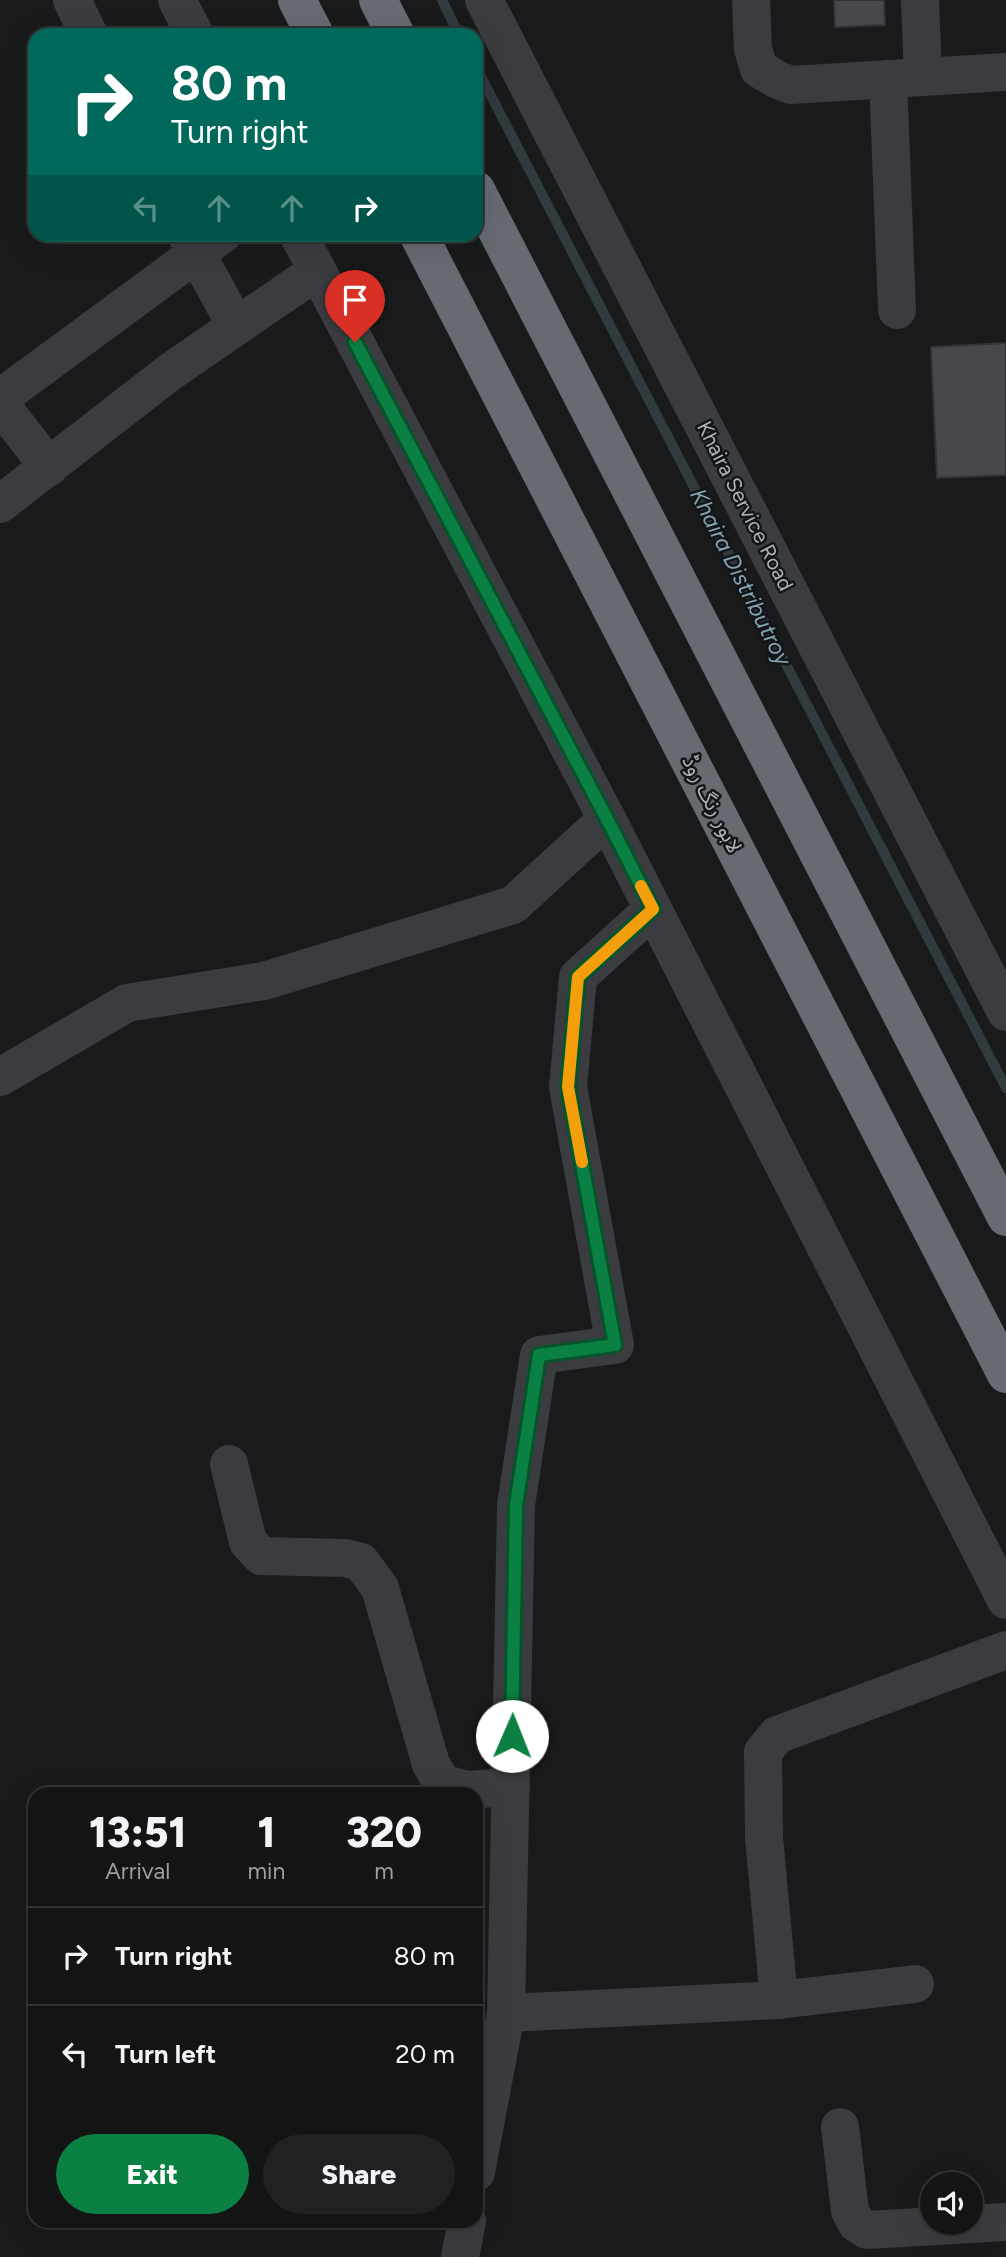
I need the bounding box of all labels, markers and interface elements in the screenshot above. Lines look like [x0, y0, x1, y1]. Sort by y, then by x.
text: 80 m [171, 53, 287, 112]
icon: right [56, 56, 147, 147]
text: Turn right [171, 113, 309, 151]
icon: left [127, 189, 165, 227]
icon: ahead [200, 189, 238, 227]
icon: ahead [273, 189, 311, 227]
icon: right [346, 189, 384, 227]
pin [325, 270, 385, 342]
icon: arrive [336, 281, 374, 319]
street label: Khaira Service Road [692, 417, 799, 595]
water label: Khaira Distributroy [684, 484, 798, 671]
street label: لاہور رنگ روڈ [677, 751, 748, 857]
position arrow [475, 1699, 549, 1773]
text: 13:51 [89, 1807, 187, 1858]
text: 1 [257, 1807, 275, 1858]
text: 320 [346, 1807, 422, 1858]
text: Arrival [105, 1857, 170, 1885]
text: min [248, 1857, 285, 1885]
text: m [374, 1857, 394, 1885]
icon: right [56, 1937, 94, 1975]
text: Turn right [115, 1940, 232, 1972]
text: 80 m [394, 1940, 455, 1972]
icon: left [56, 2035, 94, 2073]
text: Turn left [115, 2038, 216, 2070]
text: 20 m [395, 2038, 455, 2070]
button: Exit [56, 2134, 249, 2214]
button: Share [263, 2134, 455, 2214]
map controls [920, 2172, 983, 2235]
button: sound [920, 2172, 983, 2235]

